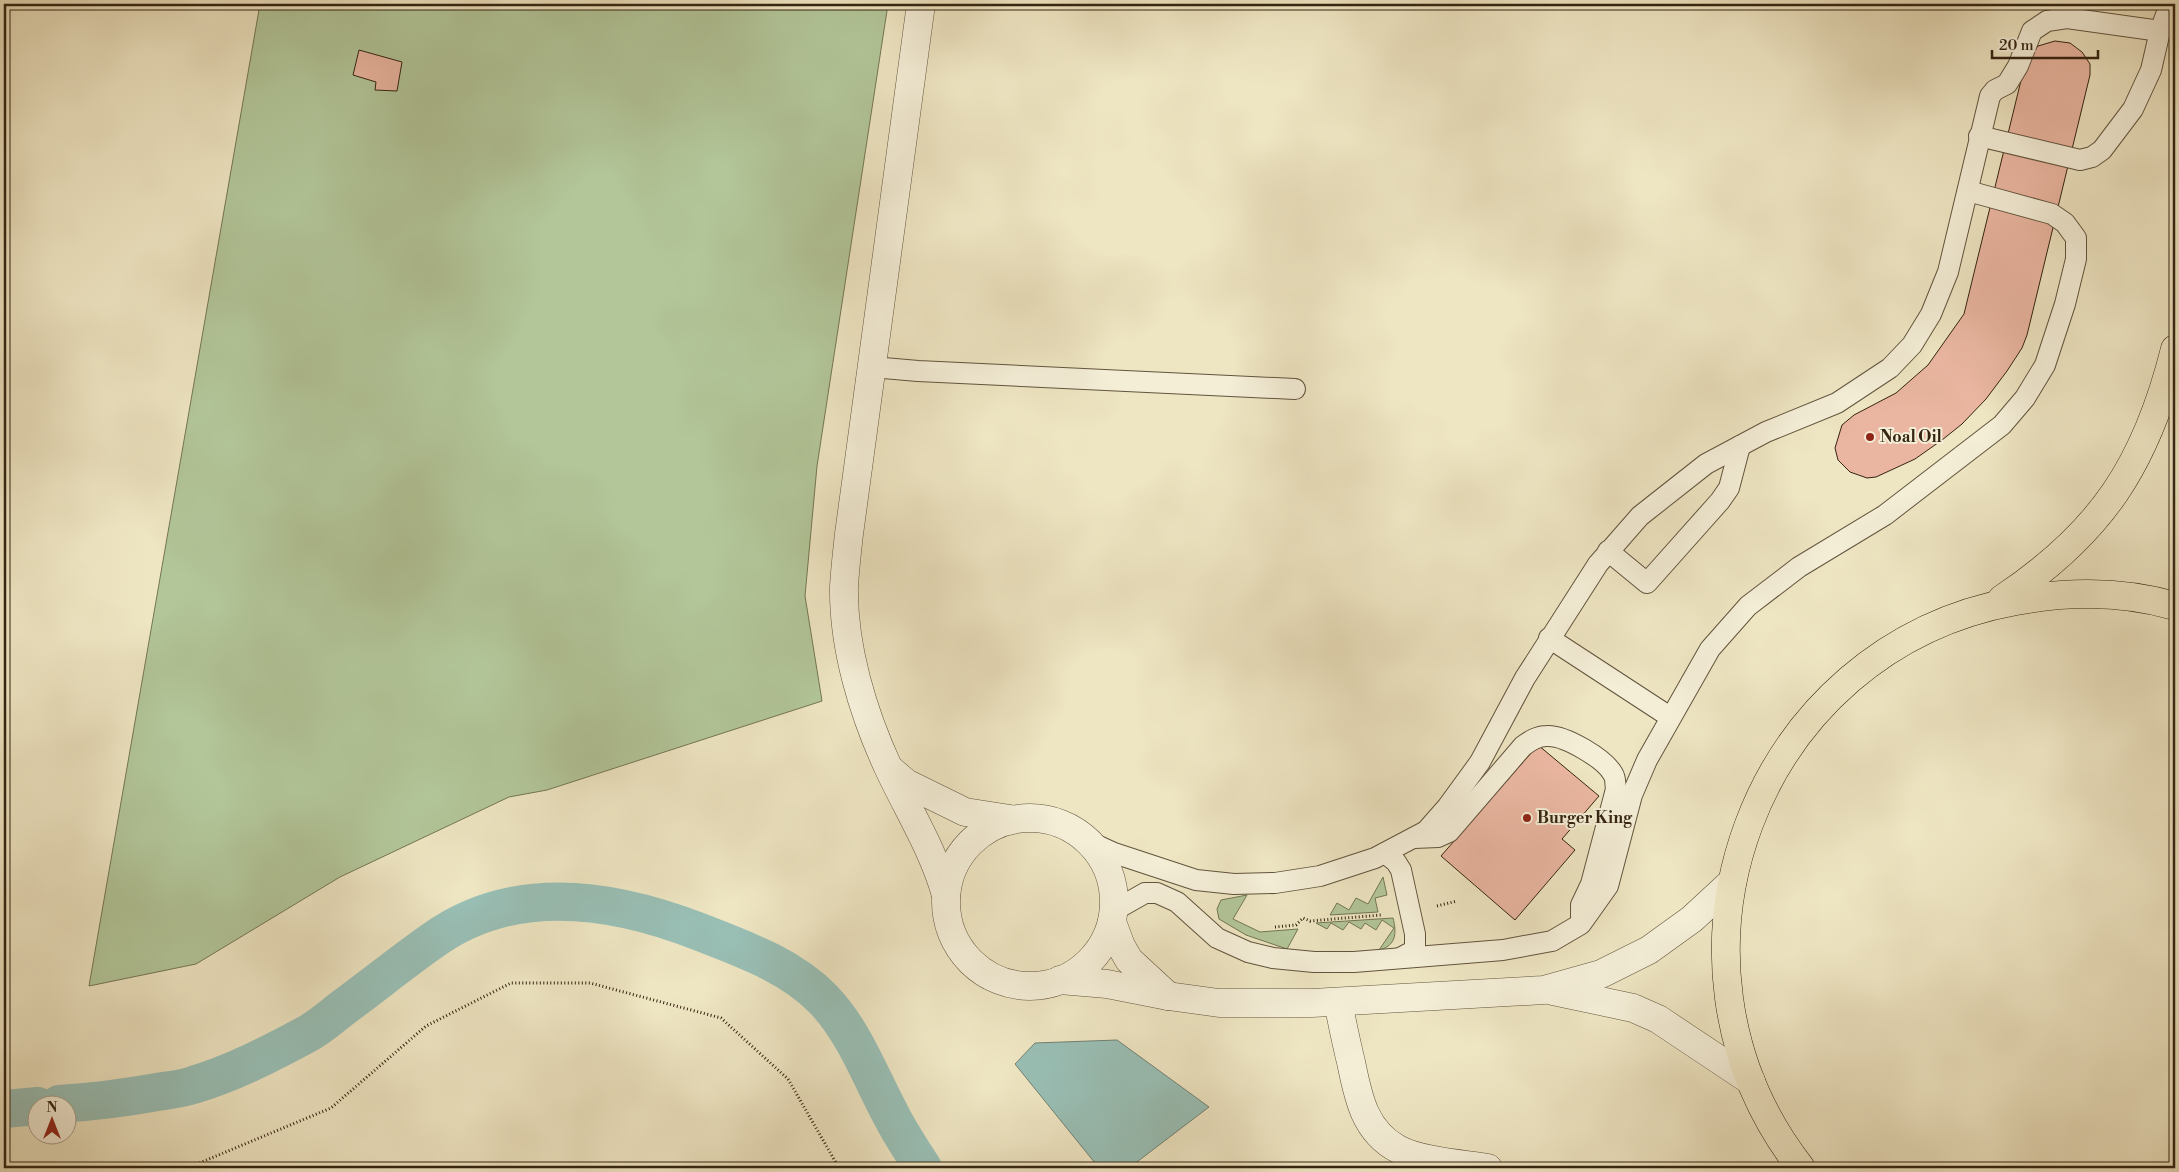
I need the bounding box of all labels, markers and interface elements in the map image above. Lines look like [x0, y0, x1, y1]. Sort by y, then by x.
scale bar [1992, 28, 2098, 60]
text: 20 m [1999, 36, 2034, 55]
place label: Noal Oil [1880, 427, 1943, 447]
marker: Noal Oil [1864, 431, 1876, 443]
place label: Burger King [1537, 808, 1633, 828]
marker: Burger King [1521, 812, 1533, 824]
north arrow [28, 1094, 78, 1144]
text: N [46, 1099, 58, 1117]

